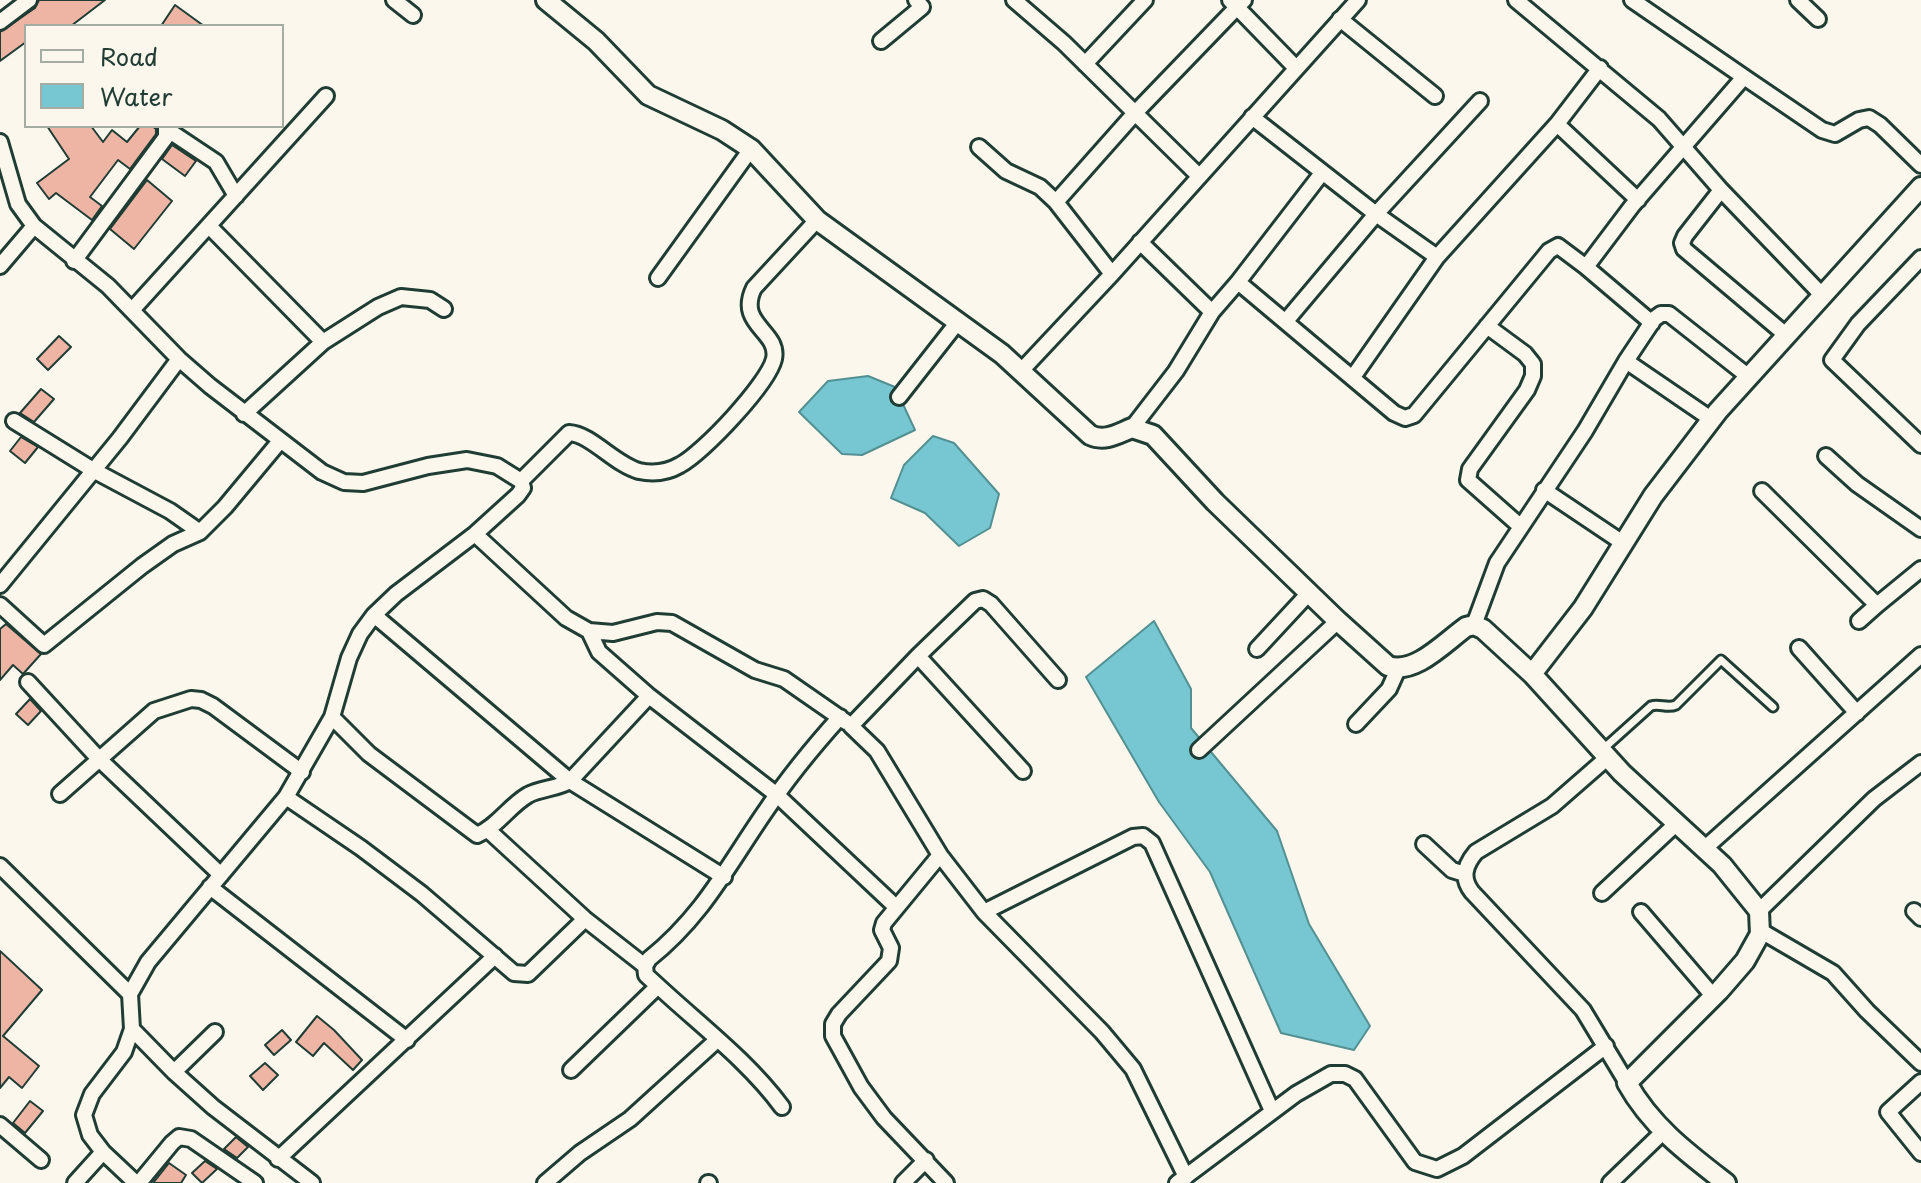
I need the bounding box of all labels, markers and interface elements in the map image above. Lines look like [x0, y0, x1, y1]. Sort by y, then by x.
legend [24, 24, 284, 128]
text: Road [100, 38, 158, 74]
text: Water [100, 78, 172, 114]

